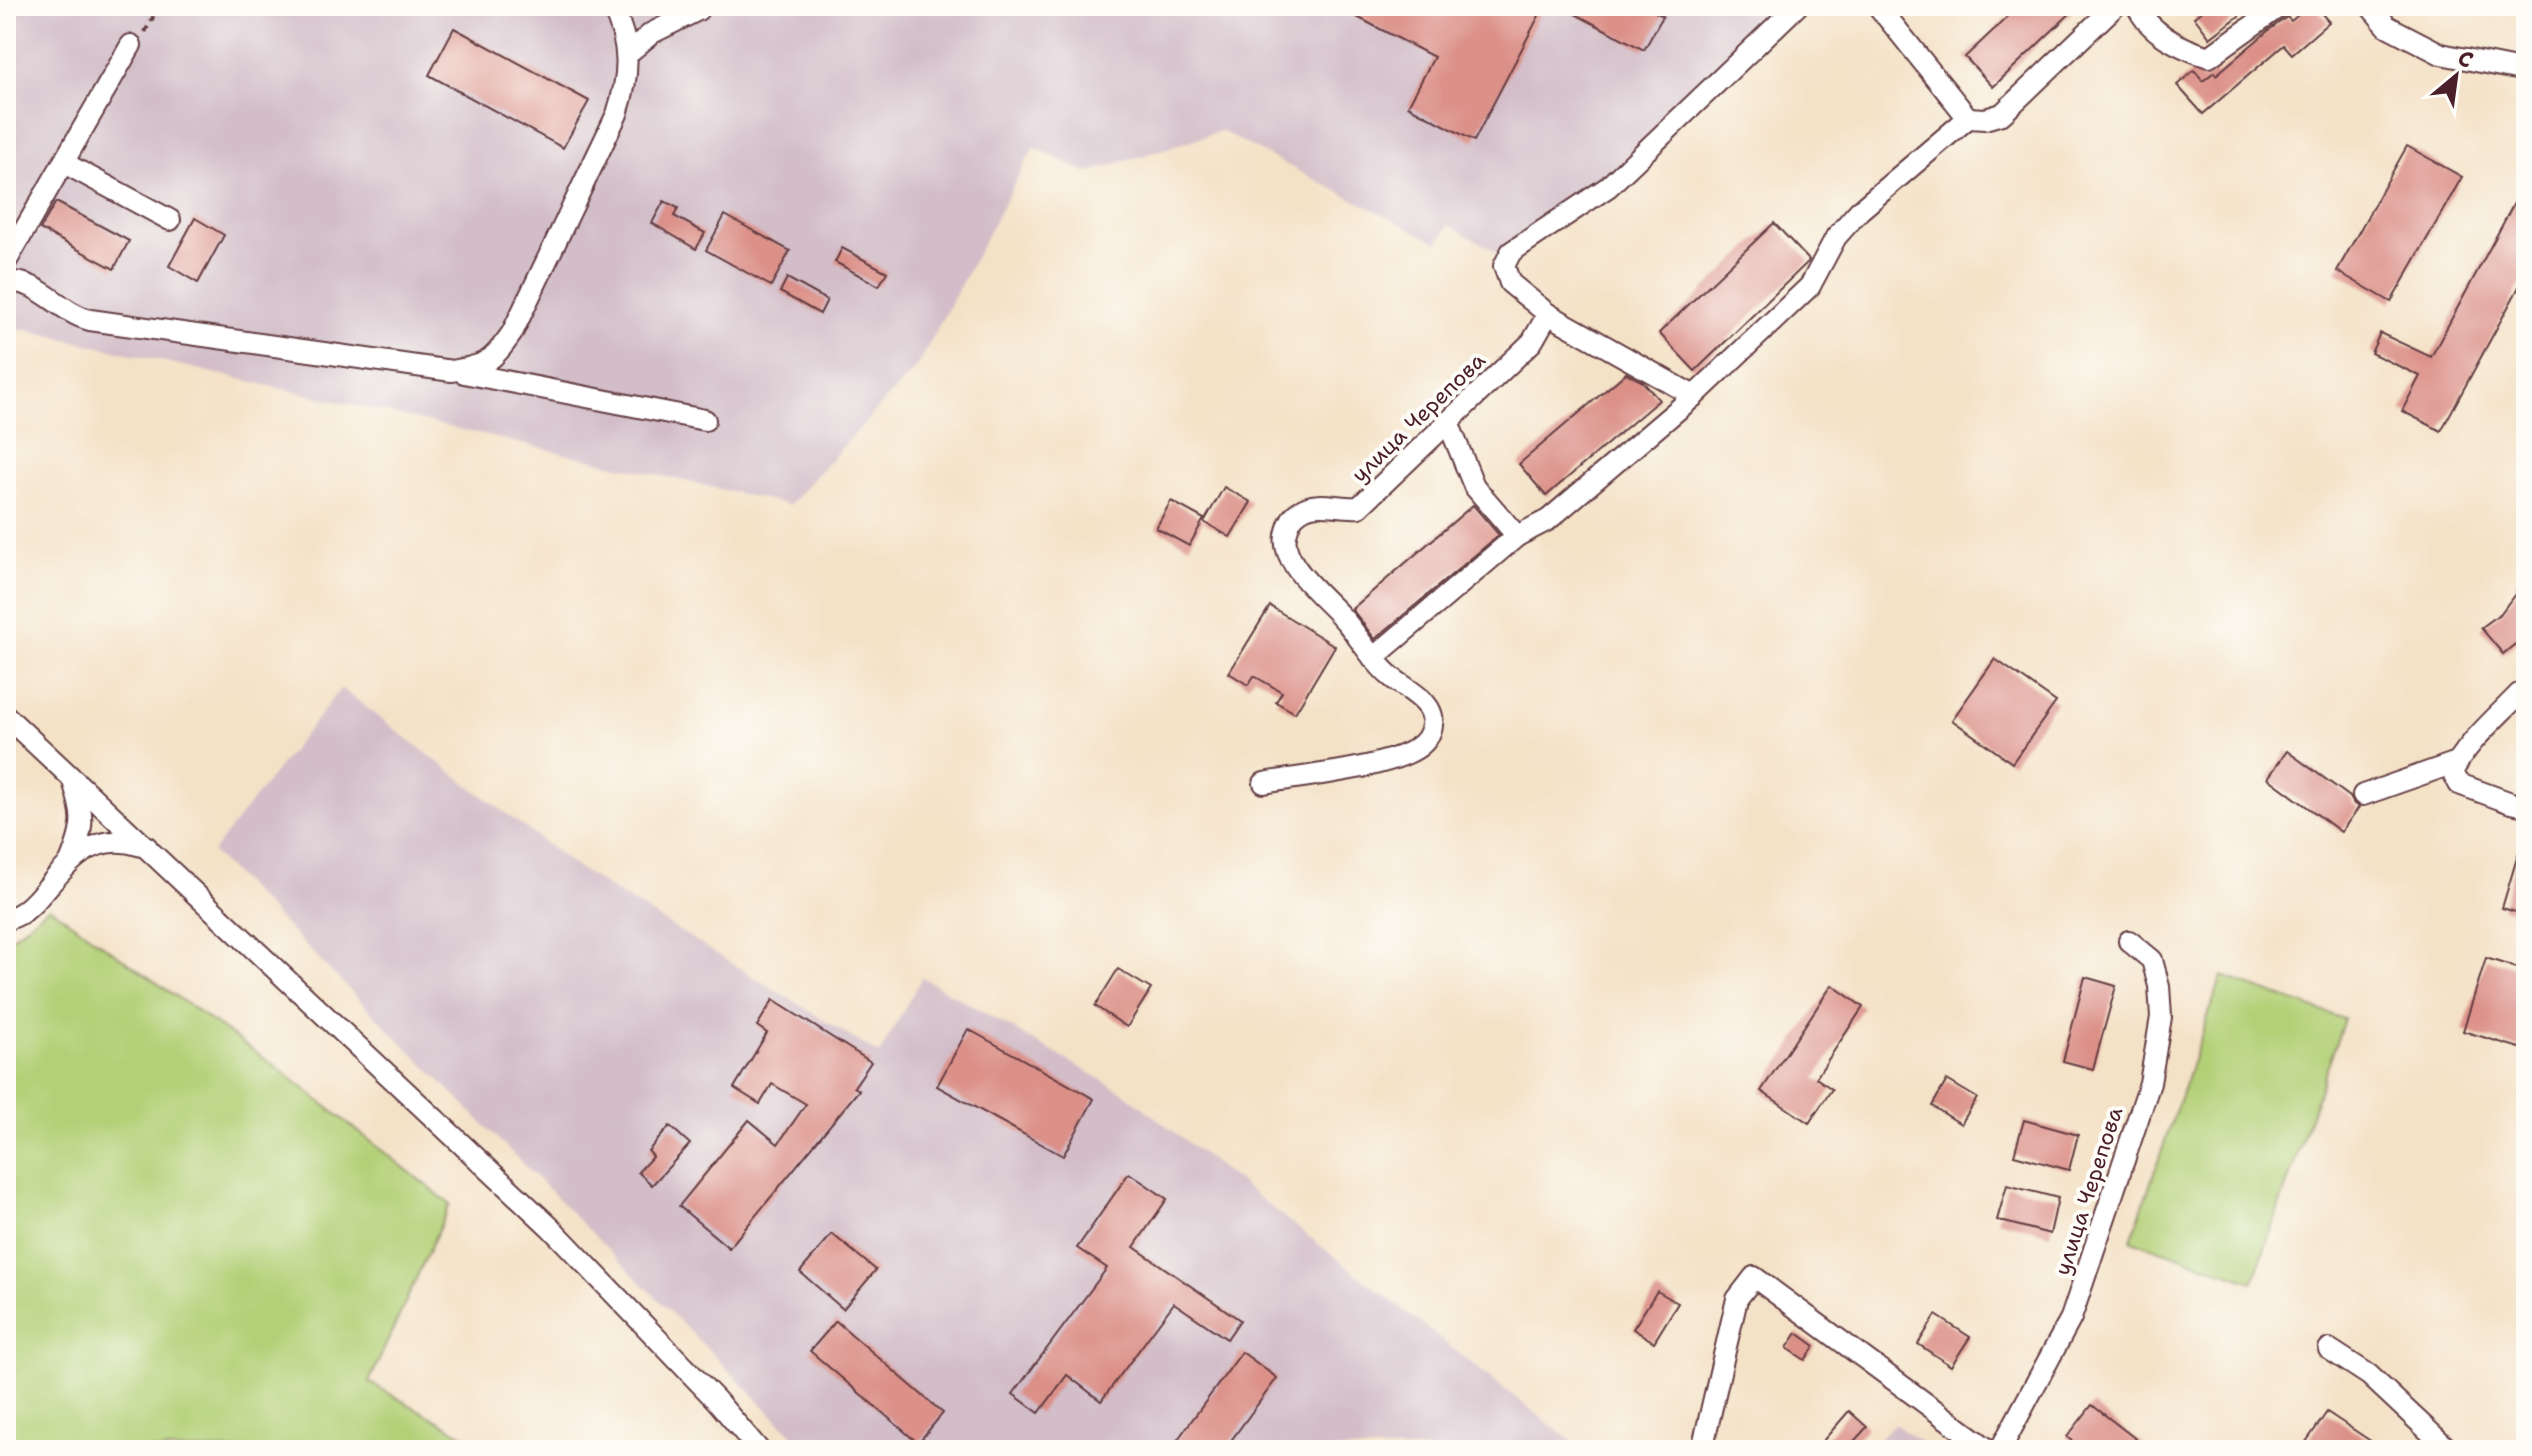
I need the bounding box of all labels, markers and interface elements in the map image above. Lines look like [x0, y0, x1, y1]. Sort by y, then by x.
north arrow [2416, 36, 2496, 116]
text: С [2453, 43, 2478, 75]
street label: улица Черепова [1345, 346, 1492, 489]
street label: улица Черепова [2048, 1103, 2129, 1279]

